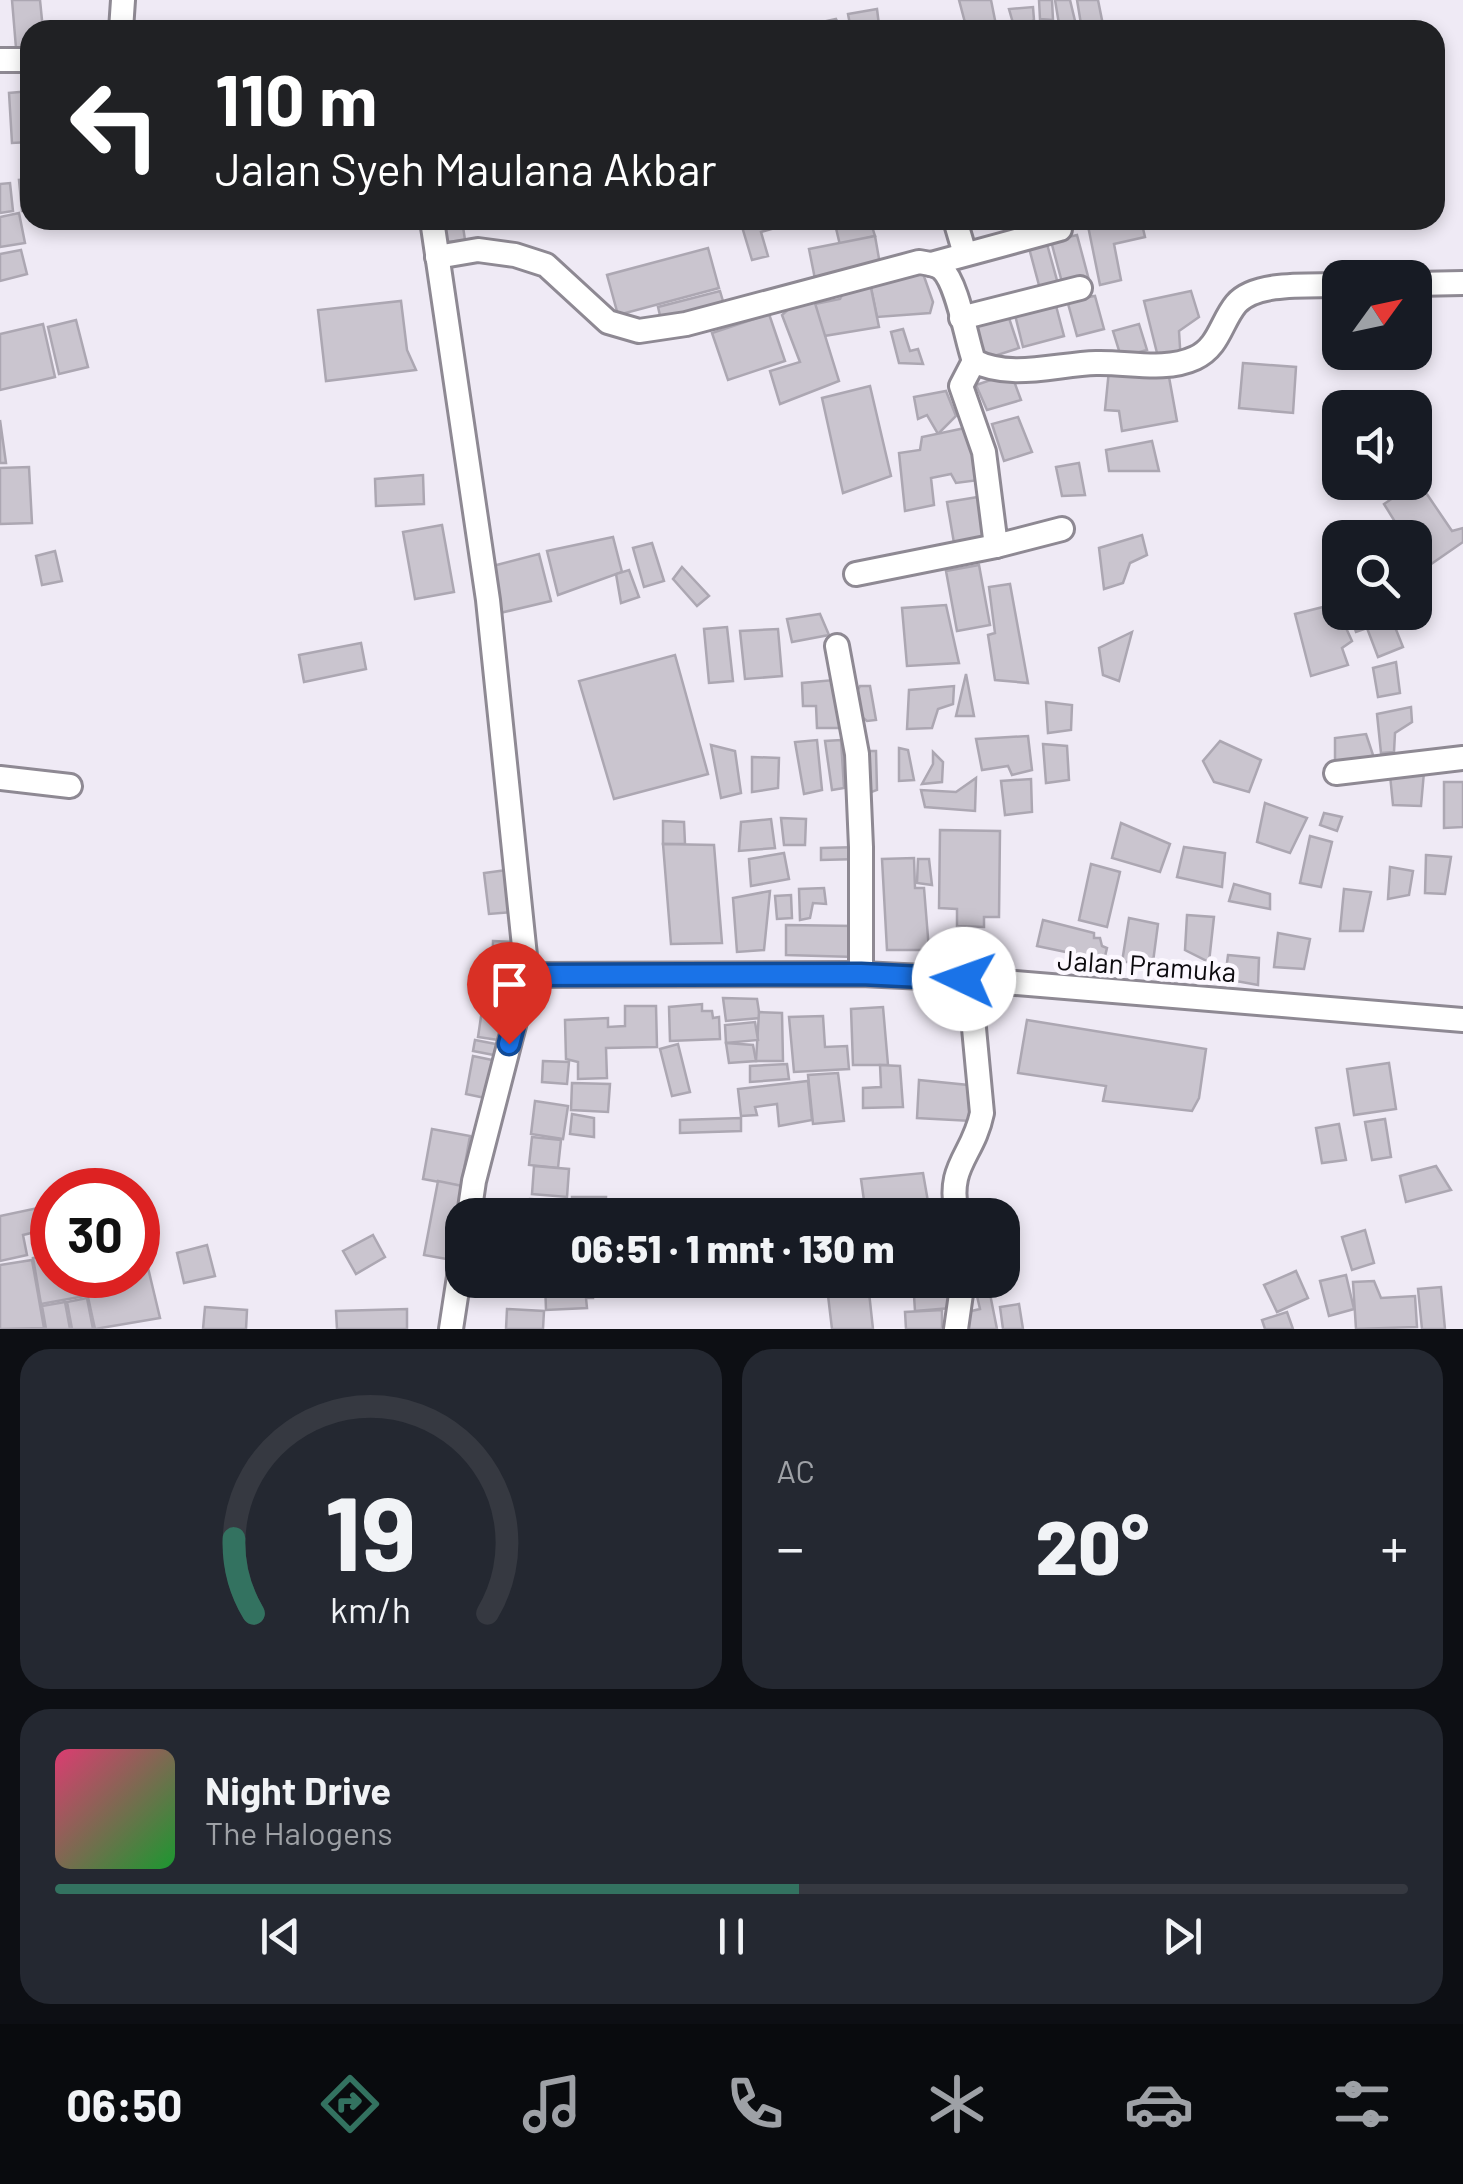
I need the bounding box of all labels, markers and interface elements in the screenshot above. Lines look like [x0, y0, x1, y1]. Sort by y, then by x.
text: 110 m [215, 56, 377, 140]
icon: left [50, 60, 180, 190]
text: Jalan Syeh Maulana Akbar [215, 141, 717, 195]
north arrow [1322, 260, 1432, 370]
map controls [1322, 260, 1432, 630]
button: sound [1322, 390, 1432, 500]
button: search [1322, 520, 1432, 630]
position arrow [912, 927, 1016, 1031]
pin [467, 942, 552, 1045]
street label: Jalan Pramuka [1056, 942, 1238, 988]
icon: arrive [482, 957, 537, 1012]
speed limit sign: 30 [30, 1168, 160, 1298]
text: 06:51 · 1 mnt · 130 m [571, 1225, 894, 1271]
text: AC [777, 1451, 815, 1489]
text: 19 [325, 1467, 417, 1592]
text: 20° [1036, 1500, 1149, 1590]
text: − [777, 1513, 804, 1579]
text: + [1380, 1513, 1408, 1579]
text: km/h [330, 1587, 411, 1630]
text: Night Drive [205, 1767, 391, 1813]
text: The Halogens [205, 1813, 393, 1851]
icon: previous [253, 1909, 308, 1964]
icon: pause [704, 1909, 759, 1964]
icon: next [1155, 1909, 1210, 1964]
icon: directions [315, 2069, 385, 2139]
icon: music [517, 2069, 587, 2139]
icon: phone [720, 2069, 790, 2139]
icon: climate [922, 2069, 992, 2139]
icon: car [1124, 2069, 1194, 2139]
icon: filters [1327, 2069, 1397, 2139]
text: 06:50 [66, 2077, 182, 2131]

